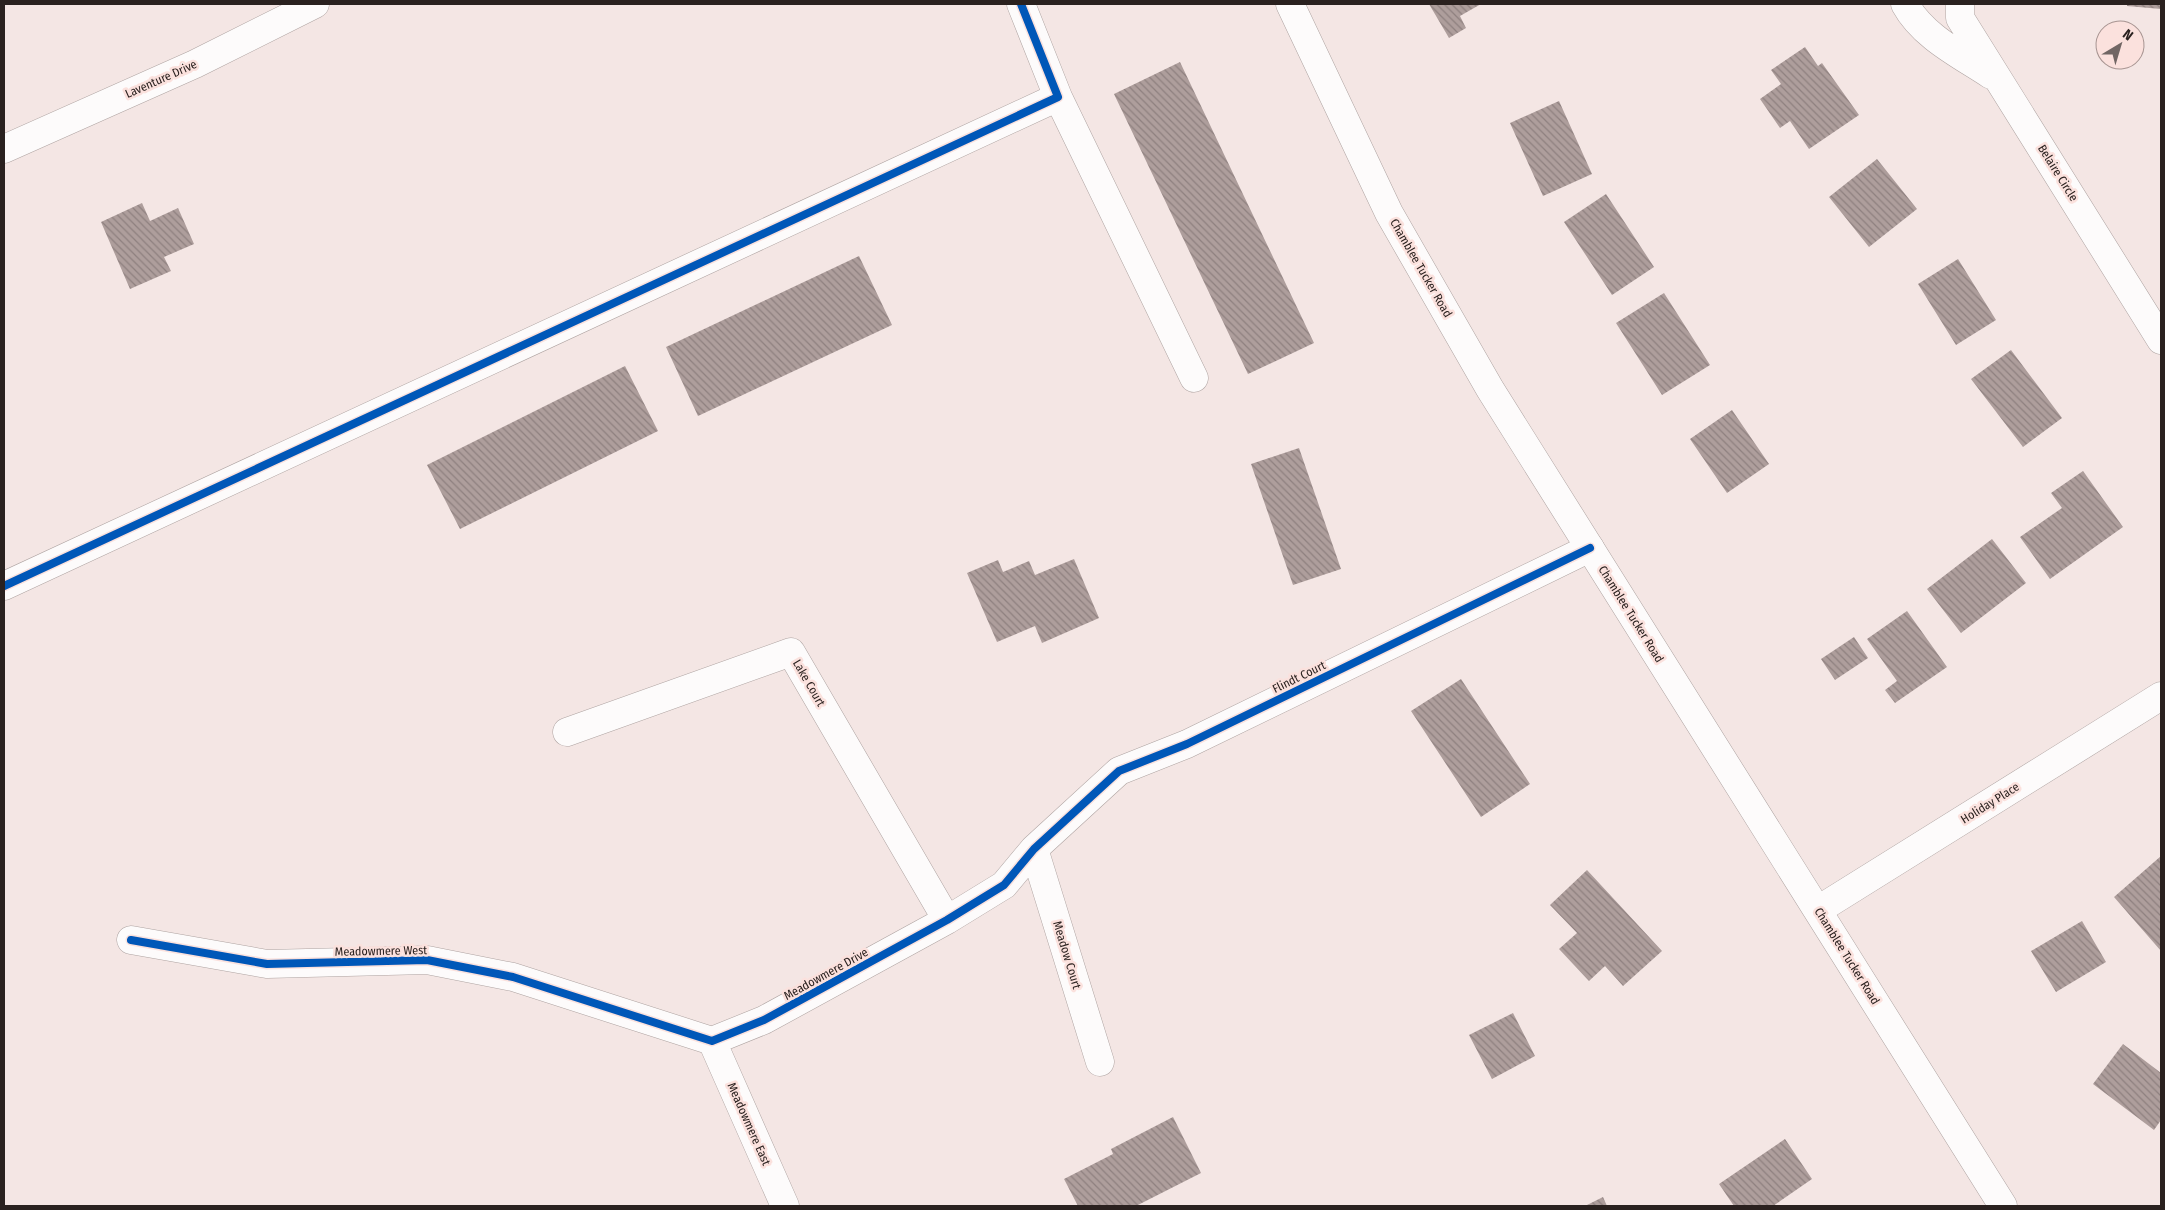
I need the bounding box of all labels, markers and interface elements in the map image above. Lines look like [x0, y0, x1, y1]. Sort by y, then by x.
north arrow [2095, 20, 2145, 70]
text: N [2119, 26, 2136, 44]
street label: Laventure Drive [123, 57, 199, 101]
street label: Belaire Circle [2035, 142, 2081, 204]
street label: Chamblee Tucker Road [1387, 216, 1455, 320]
street label: Chamblee Tucker Road [1596, 563, 1666, 665]
street label: Lake Court [790, 657, 828, 709]
street label: Flindt Court [1270, 658, 1328, 696]
street label: Holiday Place [1958, 780, 2022, 826]
street label: Chamblee Tucker Road [1812, 905, 1882, 1007]
street label: Meadow Court [1050, 919, 1084, 991]
street label: Meadowmere West [335, 943, 427, 959]
street label: Meadowmere Drive [781, 945, 871, 1003]
street label: Meadowmere East [725, 1081, 774, 1168]

